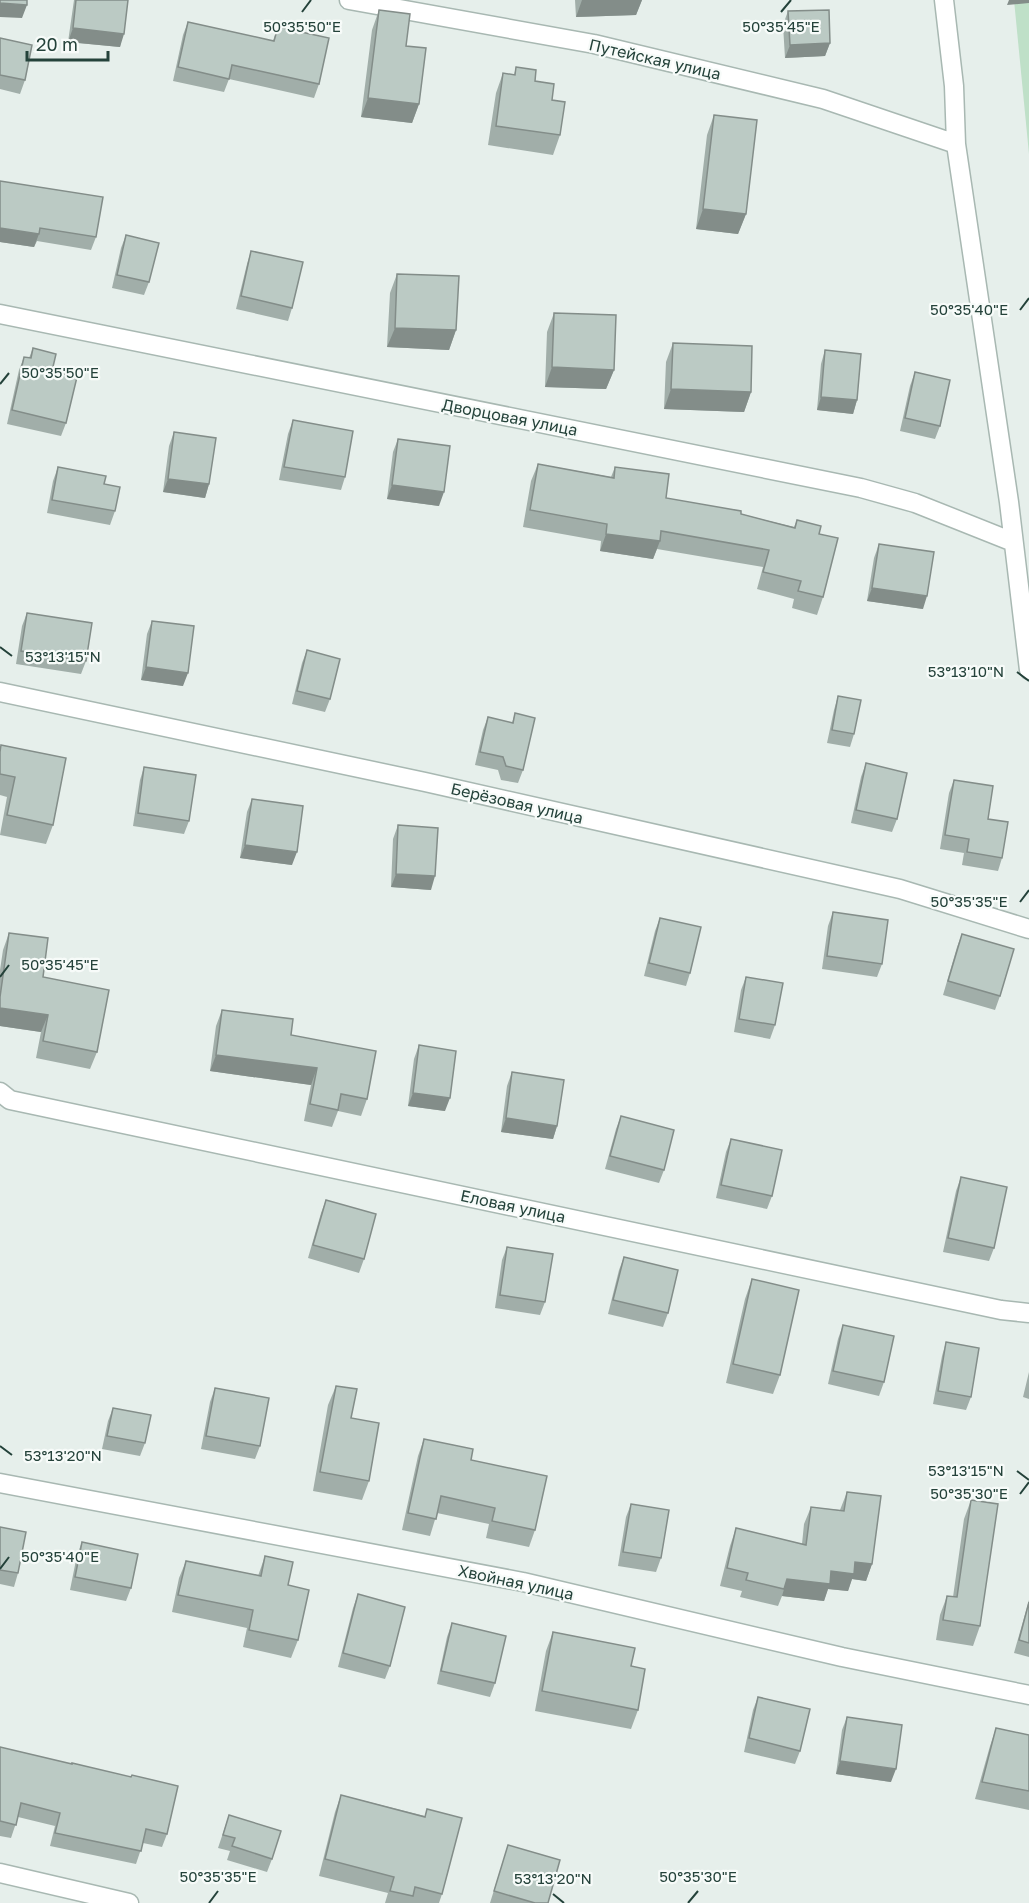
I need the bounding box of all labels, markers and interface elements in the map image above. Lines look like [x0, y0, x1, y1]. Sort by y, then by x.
text: 50°35'50"E [263, 17, 341, 35]
text: 50°35'45"E [742, 17, 820, 35]
scale bar [27, 24, 108, 62]
text: 20 m [36, 33, 78, 55]
street label: Путейская улица [587, 34, 723, 84]
text: 50°35'40"E [930, 300, 1008, 318]
text: 50°35'50"E [21, 363, 99, 381]
street label: Дворцовая улица [440, 394, 580, 440]
text: 53°13'15"N [25, 647, 101, 665]
text: 53°13'10"N [928, 662, 1004, 680]
street label: Берёзовая улица [449, 778, 585, 828]
text: 50°35'35"E [930, 892, 1008, 910]
text: 50°35'45"E [21, 955, 99, 973]
street label: Еловая улица [459, 1185, 567, 1227]
text: 53°13'20"N [24, 1446, 102, 1464]
text: 53°13'15"N [928, 1461, 1004, 1479]
text: 50°35'30"E [930, 1484, 1008, 1502]
text: 50°35'40"E [21, 1547, 99, 1565]
street label: Хвойная улица [456, 1560, 576, 1604]
text: 50°35'35"E [179, 1867, 257, 1885]
text: 50°35'30"E [659, 1867, 737, 1885]
text: 53°13'20"N [514, 1869, 592, 1887]

